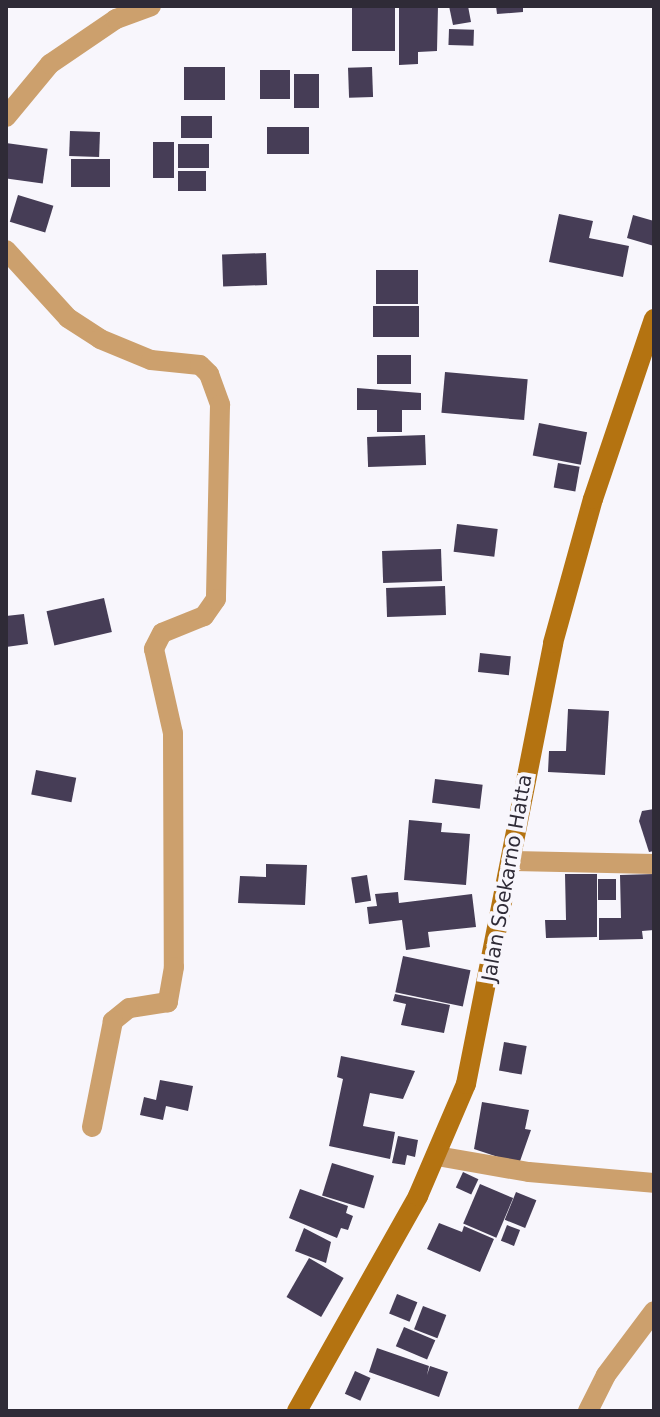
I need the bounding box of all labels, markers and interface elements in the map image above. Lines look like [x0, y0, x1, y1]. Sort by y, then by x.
street label: Jalan Soekarno Hatta [477, 772, 537, 984]

